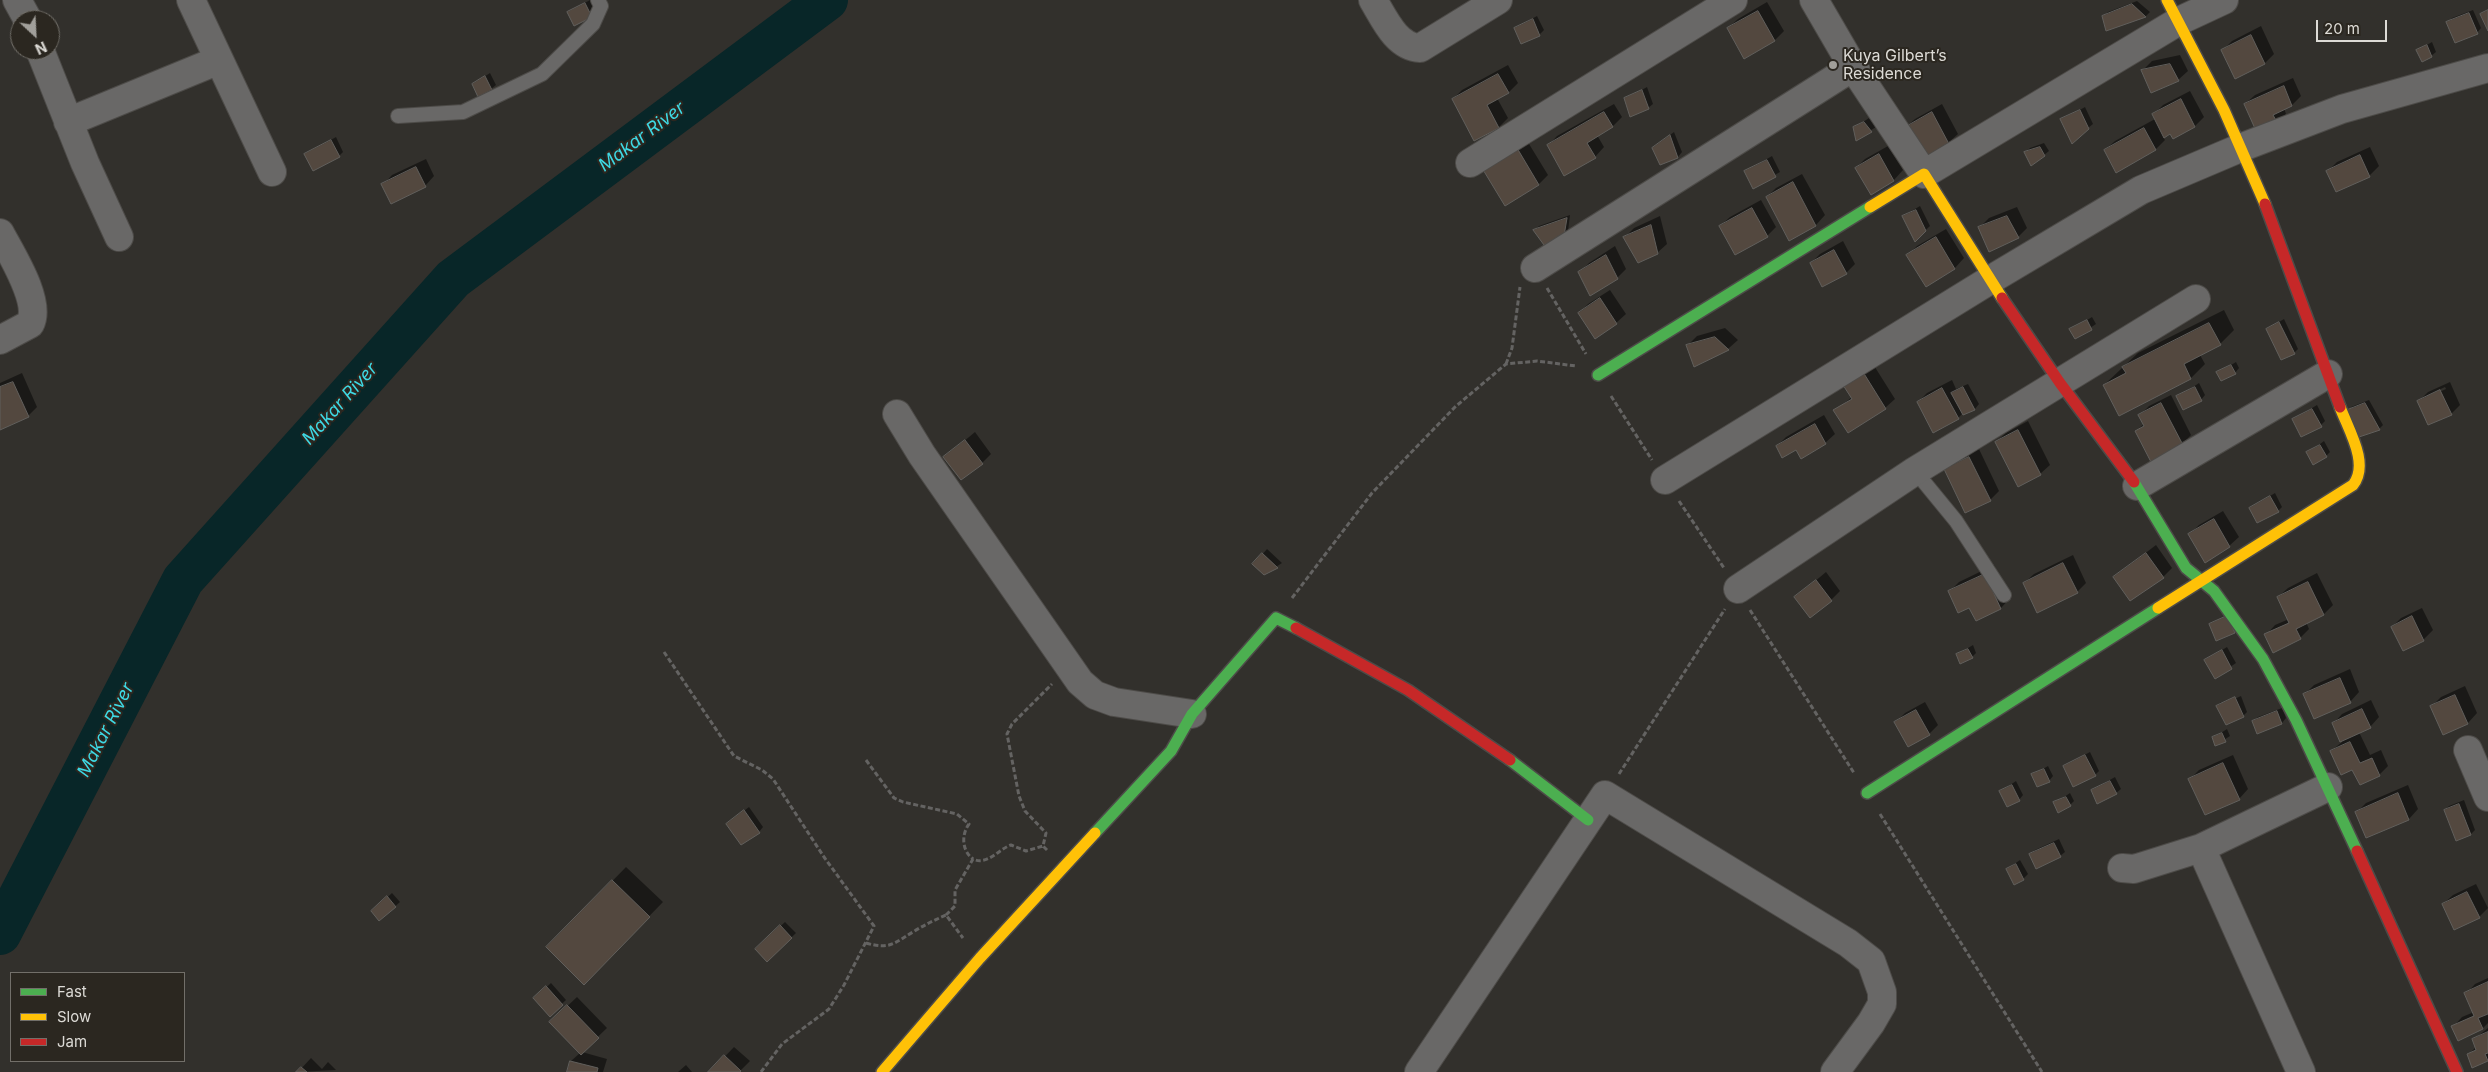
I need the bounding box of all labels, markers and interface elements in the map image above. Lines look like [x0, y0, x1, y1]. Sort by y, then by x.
north arrow [10, 10, 60, 60]
scale bar [2318, 10, 2389, 42]
text: 20 m [2324, 19, 2360, 38]
text: N [33, 38, 50, 58]
place label: Kuya Gilbert’s Residence [1843, 46, 1947, 84]
marker: Kuya Gilbert’s Residence [1827, 59, 1839, 71]
water label: Makar River [595, 98, 689, 176]
water label: Makar River [298, 359, 382, 449]
water label: Makar River [73, 679, 139, 781]
legend [10, 972, 185, 1062]
text: Fast [57, 982, 87, 1001]
text: Slow [57, 1007, 91, 1026]
text: Jam [57, 1032, 87, 1051]

